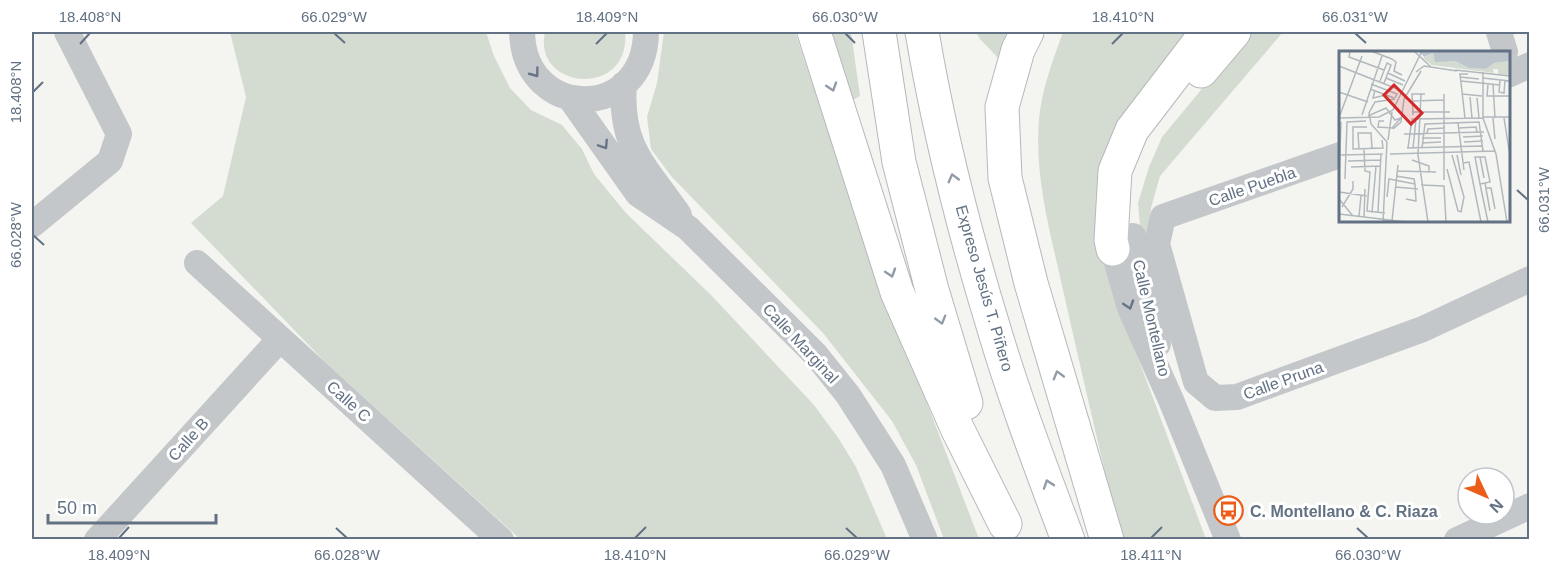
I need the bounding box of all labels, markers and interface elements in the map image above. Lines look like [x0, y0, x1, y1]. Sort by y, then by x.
text: 18.408°N [59, 8, 121, 25]
text: 66.029°W [301, 8, 368, 25]
text: 18.409°N [576, 8, 638, 25]
text: 66.030°W [812, 8, 879, 25]
text: 18.410°N [1092, 8, 1154, 25]
text: 66.031°W [1322, 8, 1389, 25]
inset map [1339, 51, 1510, 222]
text: 18.408°N [7, 61, 24, 123]
one-way arrow [528, 66, 539, 77]
one-way arrow [825, 81, 837, 92]
one-way arrow [597, 138, 608, 149]
street label: Calle Puebla [1206, 164, 1298, 209]
text: 66.031°W [1535, 166, 1552, 233]
one-way arrow [947, 173, 960, 183]
text: 66.028°W [7, 201, 24, 268]
street label: Expreso Jesús T. Piñero [953, 203, 1016, 373]
street label: Calle Montellano [1130, 258, 1173, 378]
one-way arrow [884, 267, 897, 278]
one-way arrow [1122, 299, 1135, 310]
street label: Calle Marginal [760, 300, 842, 387]
one-way arrow [934, 314, 946, 325]
street label: Calle Pruna [1241, 358, 1325, 403]
one-way arrow [1053, 370, 1065, 381]
street label: Calle C [323, 378, 374, 425]
street label: Calle B [165, 414, 212, 464]
north arrow [1456, 466, 1516, 526]
one-way arrow [1042, 480, 1055, 490]
scale bar [48, 487, 216, 525]
bus stop icon: C. Montellano & C. Riaza [1213, 495, 1245, 527]
text: N [1486, 496, 1507, 516]
text: 50 m [57, 498, 97, 518]
place label: C. Montellano & C. Riaza [1250, 503, 1438, 520]
text: 18.409°N [88, 546, 150, 563]
text: 66.028°W [314, 546, 381, 563]
text: 18.410°N [604, 546, 666, 563]
text: 66.029°W [824, 546, 891, 563]
text: 18.411°N [1120, 546, 1182, 563]
text: 66.030°W [1335, 546, 1402, 563]

